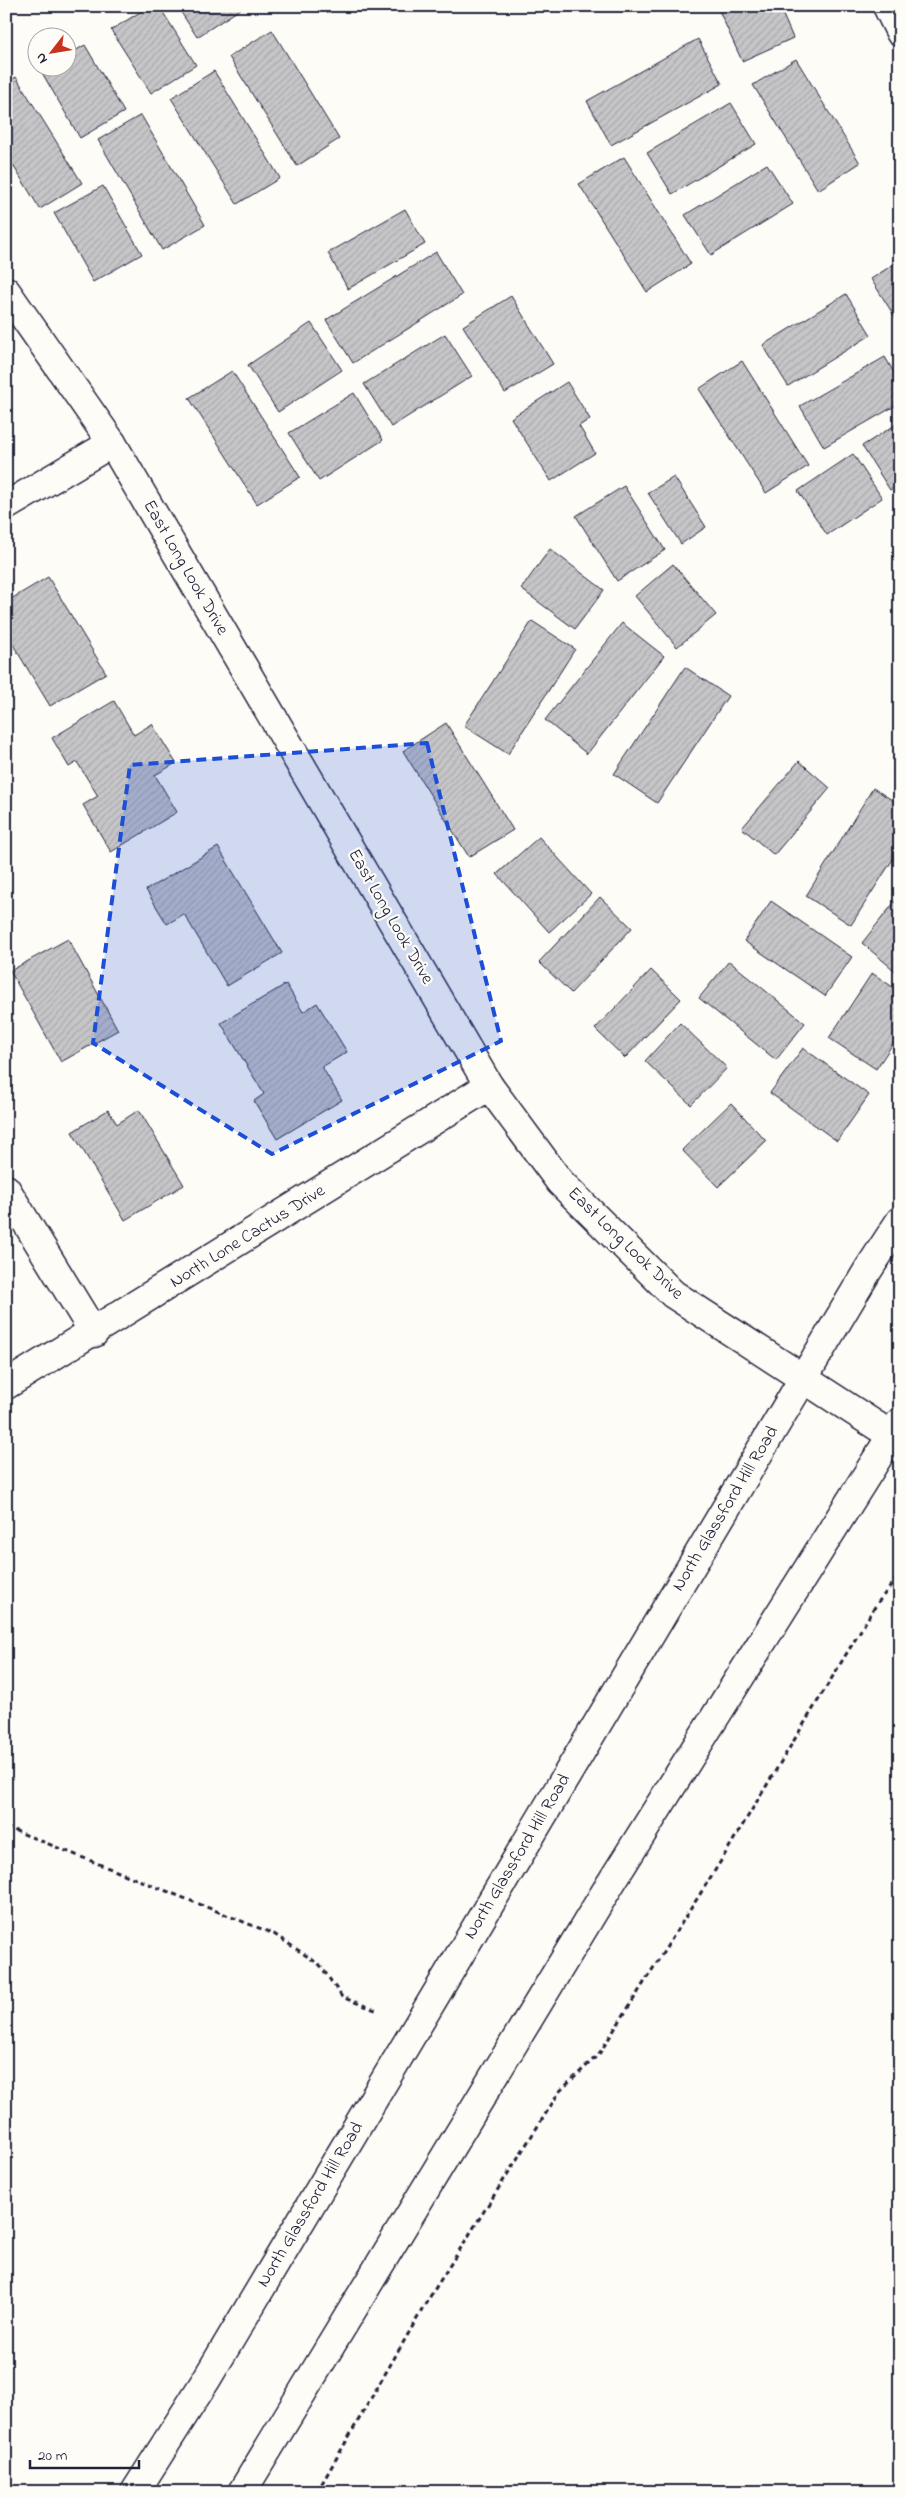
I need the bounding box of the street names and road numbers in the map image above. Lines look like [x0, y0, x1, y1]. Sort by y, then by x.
street label: East Long Look Drive [135, 495, 235, 642]
street label: East Long Look Drive [340, 844, 440, 991]
street label: North Lone Cactus Drive [165, 1178, 331, 1295]
street label: East Long Look Drive [560, 1182, 690, 1308]
street label: North Glassford Hill Road [666, 1421, 786, 1597]
street label: North Glassford Hill Road [458, 1769, 578, 1945]
street label: North Glassford Hill Road [251, 2117, 371, 2293]

